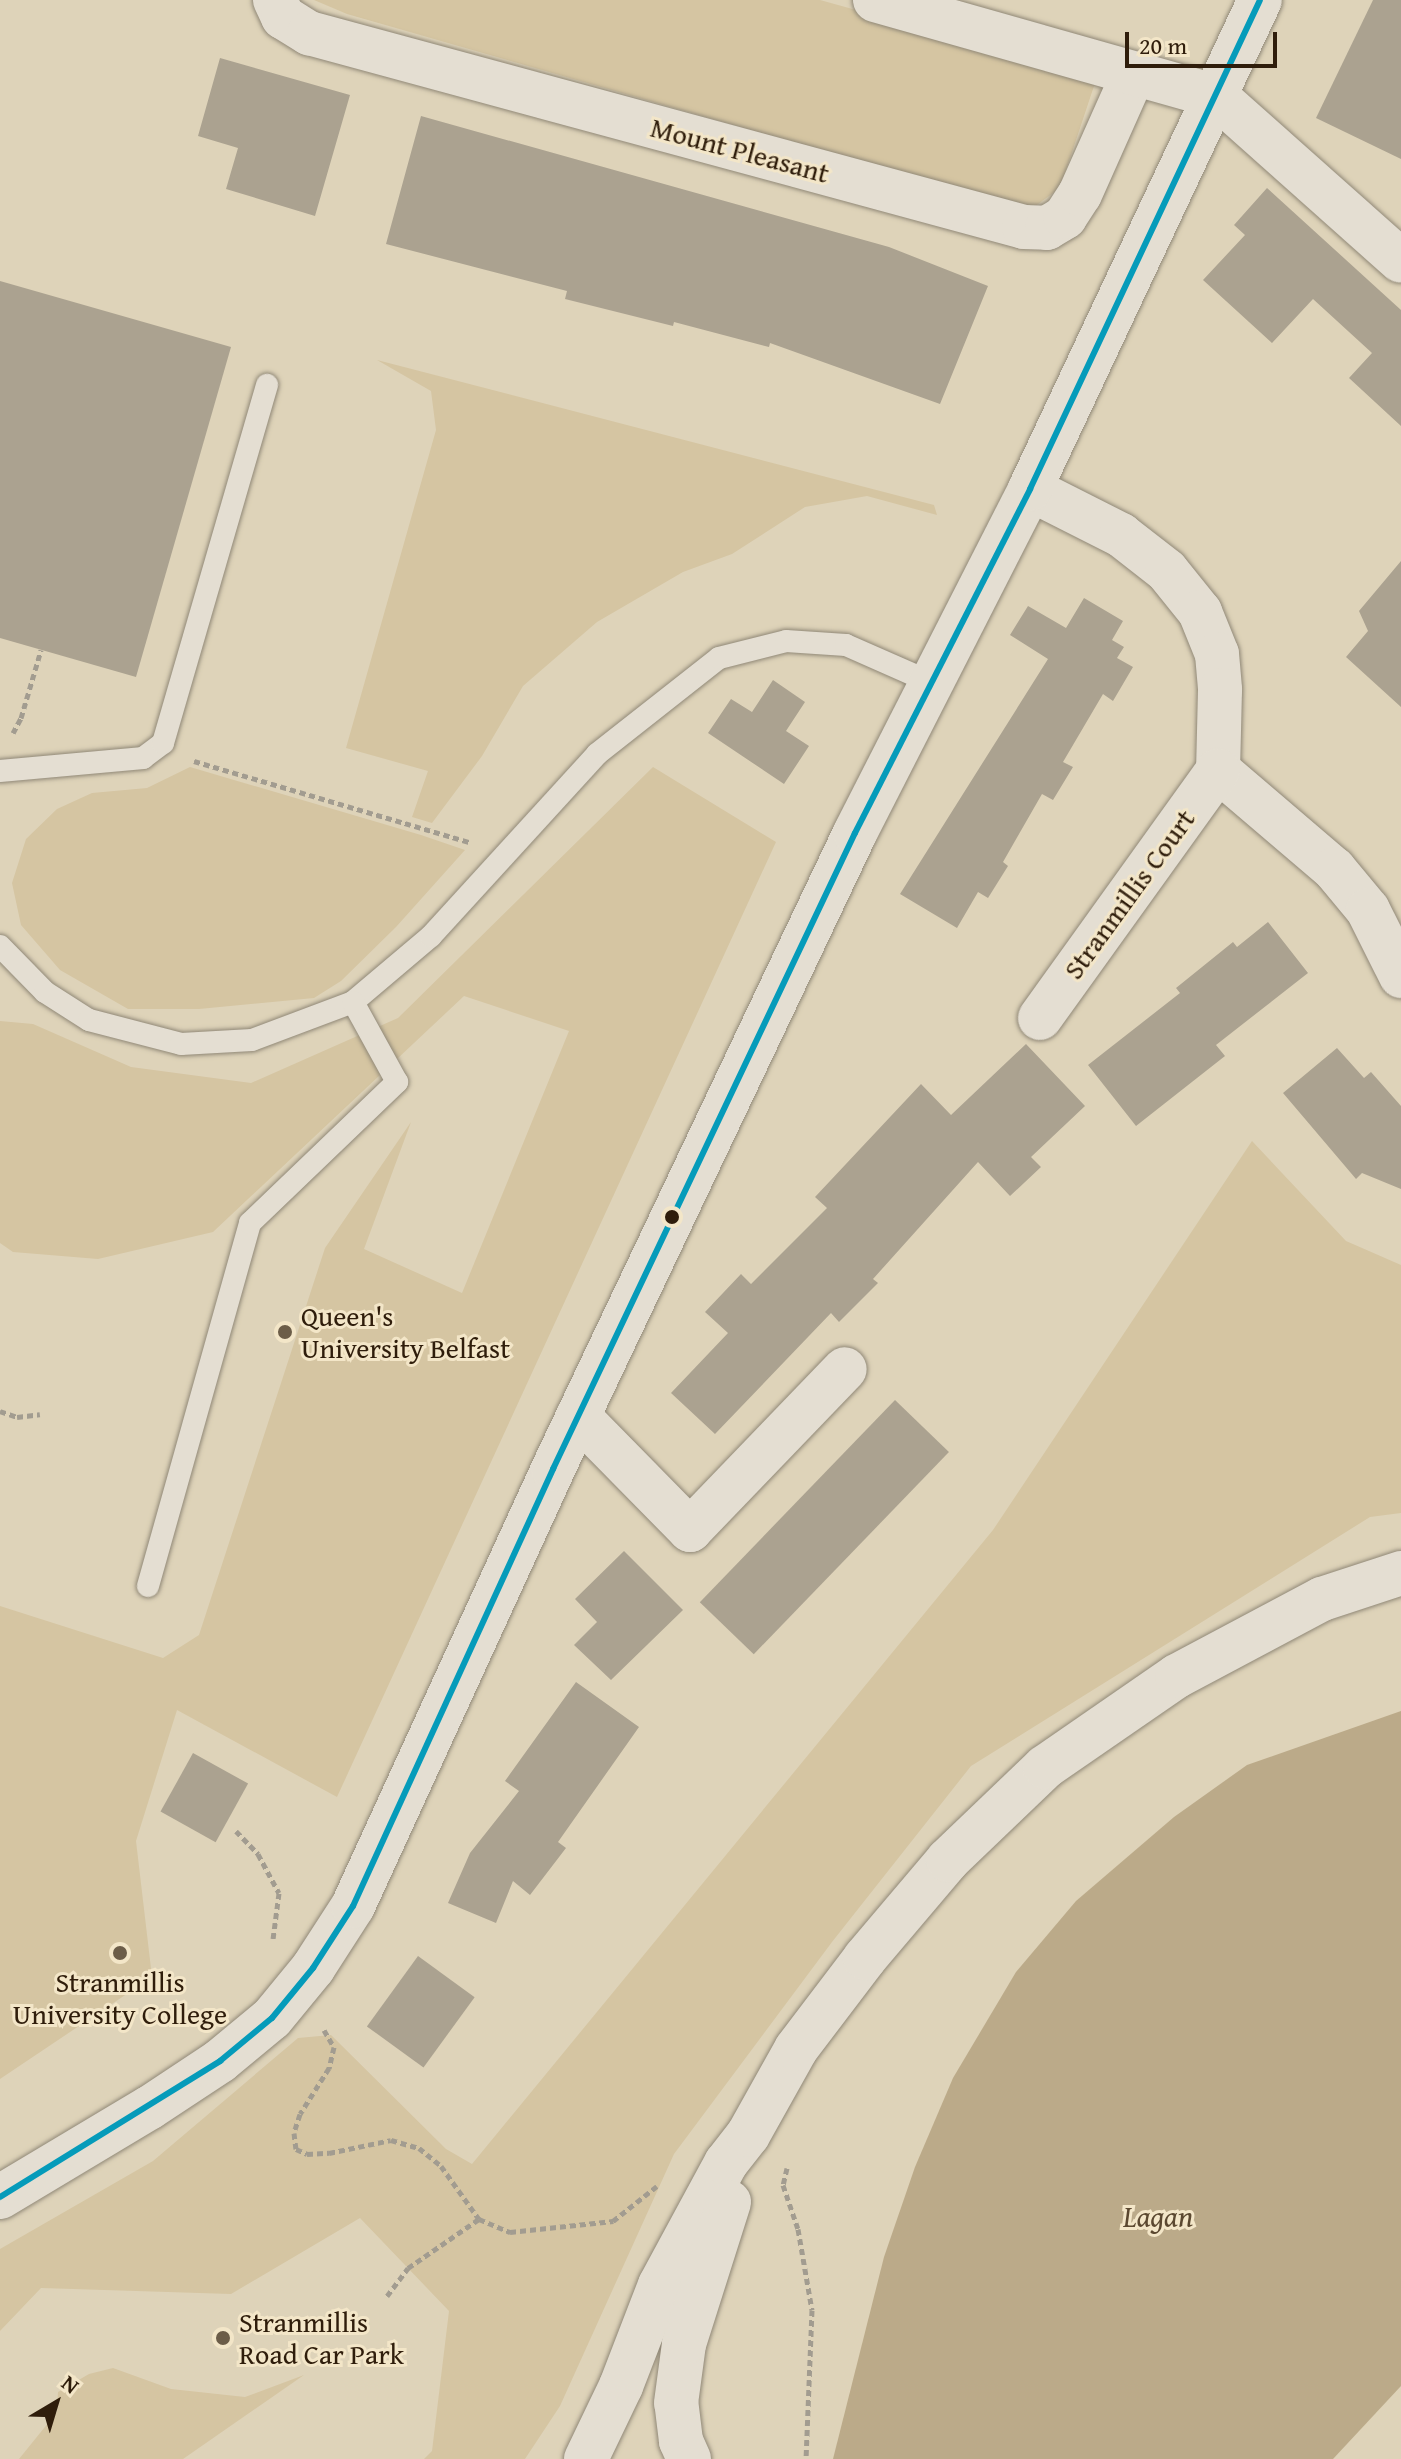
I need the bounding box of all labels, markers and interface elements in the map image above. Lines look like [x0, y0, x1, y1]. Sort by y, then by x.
scale bar [1129, 16, 1281, 66]
text: 20 m [1139, 28, 1187, 63]
street label: Mount Pleasant [647, 110, 833, 190]
street label: Stranmillis Court [1056, 803, 1202, 985]
unlabelled marker [664, 1209, 680, 1225]
place label: Queen's University Belfast [301, 1299, 510, 1365]
marker: Queen's University Belfast [276, 1323, 294, 1341]
marker: Stranmillis University College [111, 1944, 129, 1962]
place label: Stranmillis University College [13, 1965, 227, 2031]
water label: Lagan [1123, 2198, 1193, 2234]
place label: Stranmillis Road Car Park [239, 2305, 404, 2371]
marker: Stranmillis Road Car Park [214, 2329, 232, 2347]
north arrow [16, 2363, 96, 2443]
text: N [55, 2367, 86, 2401]

